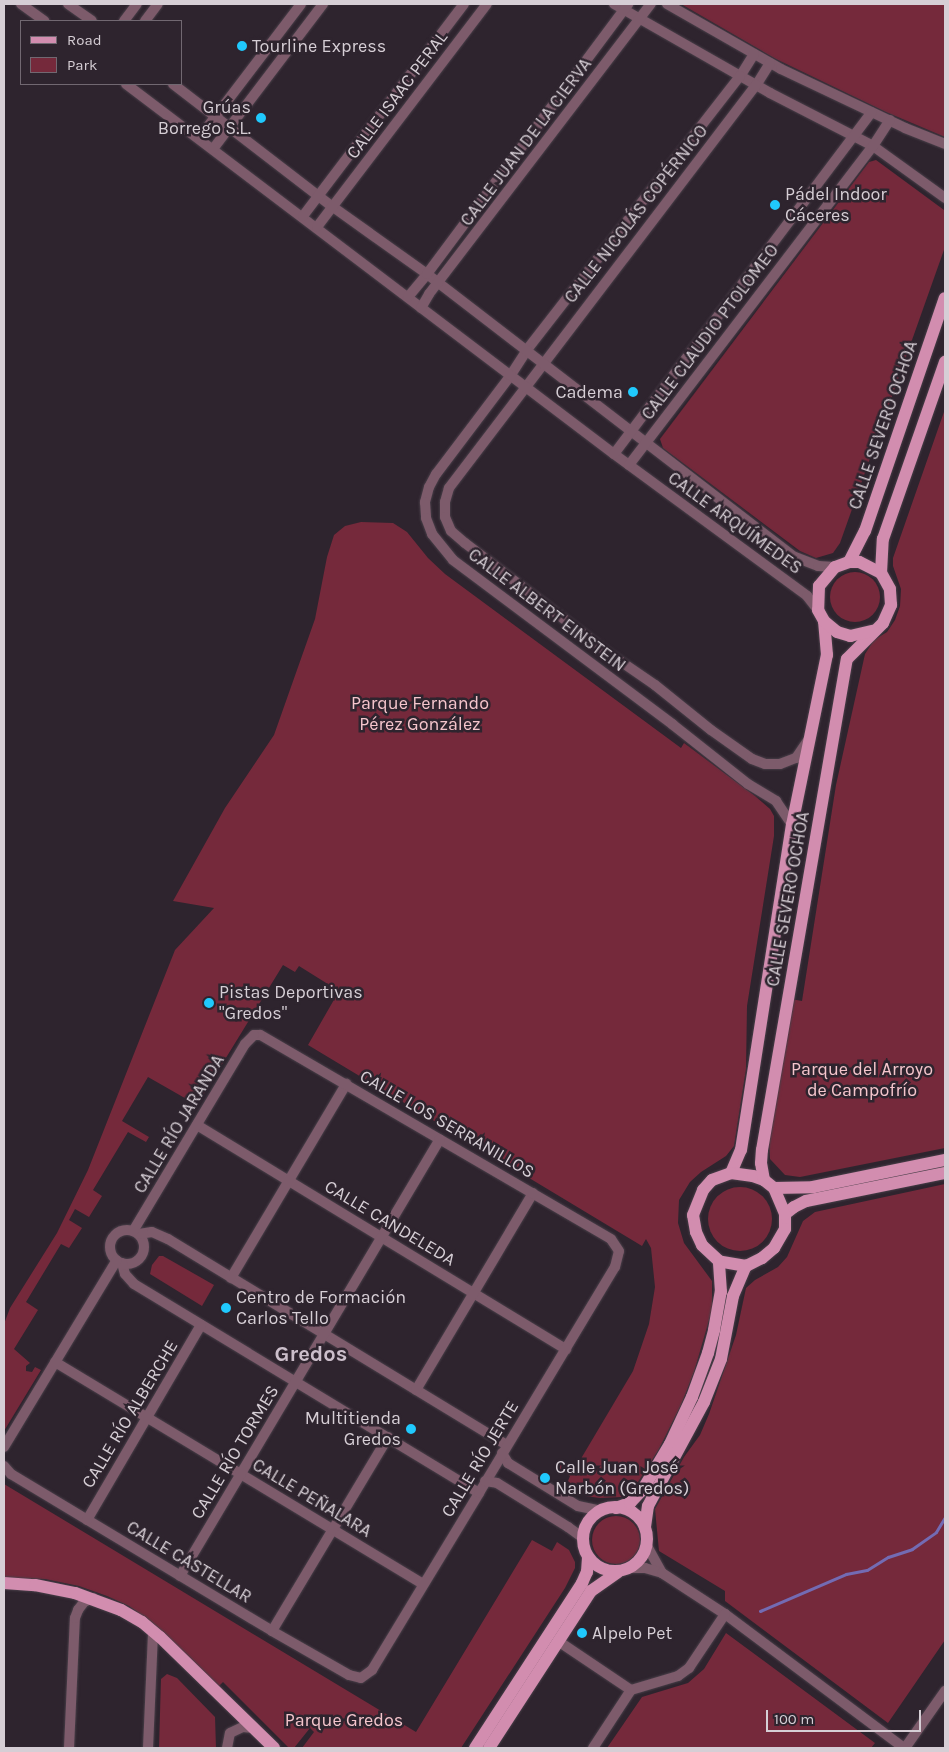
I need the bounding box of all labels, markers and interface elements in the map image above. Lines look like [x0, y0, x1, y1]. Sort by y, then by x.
legend [20, 20, 182, 85]
street label: CALLE ISAAC PERAL [342, 27, 452, 163]
text: Road [67, 31, 102, 49]
place label: Tourline Express [252, 35, 386, 57]
marker: Tourline Express [236, 40, 248, 52]
street label: CALLE JUAN DE LA CIERVA [456, 54, 596, 230]
text: Park [67, 56, 97, 74]
place label: Grúas Borrego S.L. [158, 97, 251, 140]
marker: Grúas Borrego S.L. [255, 112, 267, 124]
street label: CALLE NICOLÁS COPÉRNICO [560, 121, 712, 307]
place label: Pádel Indoor Cáceres [785, 184, 887, 226]
marker: Pádel Indoor Cáceres [769, 199, 781, 211]
street label: CALLE CLAUDIO PTOLOMEO [637, 240, 783, 424]
street label: CALLE SEVERO OCHOA [844, 338, 922, 512]
place label: Cadema [555, 381, 623, 403]
marker: Cadema [627, 386, 639, 398]
street label: CALLE ARQUÍMEDES [664, 467, 806, 579]
street label: CALLE ALBERT EINSTEIN [464, 544, 630, 676]
park label: Parque Fernando Pérez González [351, 693, 489, 736]
street label: CALLE SEVERO OCHOA [762, 810, 814, 988]
place label: Pistas Deportivas "Gredos" [219, 982, 363, 1024]
marker: Pistas Deportivas "Gredos" [203, 997, 215, 1009]
street label: CALLE RÍO JARANDA [129, 1051, 229, 1197]
park label: Parque del Arroyo de Campofrío [791, 1059, 933, 1102]
street label: CALLE LOS SERRANILLOS [356, 1065, 538, 1183]
street label: CALLE CANDELEDA [321, 1175, 459, 1271]
place label: Centro de Formación Carlos Tello [236, 1287, 406, 1330]
marker: Centro de Formación Carlos Tello [220, 1302, 232, 1314]
street label: CALLE RÍO ALBERCHE [77, 1336, 183, 1492]
district label: Gredos [275, 1342, 347, 1368]
street label: CALLE RÍO TORMES [186, 1381, 284, 1523]
street label: CALLE RÍO JERTE [437, 1397, 523, 1521]
place label: Multitienda Gredos [305, 1408, 401, 1450]
marker: Multitienda Gredos [405, 1423, 417, 1435]
street label: CALLE PEÑALARA [248, 1454, 376, 1542]
place label: Calle Juan José Narbón (Gredos) [555, 1457, 689, 1500]
marker: Calle Juan José Narbón (Gredos) [539, 1472, 551, 1484]
street label: CALLE CASTELLAR [123, 1516, 255, 1608]
place label: Alpelo Pet [592, 1622, 672, 1644]
marker: Alpelo Pet [576, 1627, 588, 1639]
scale bar [769, 1700, 924, 1732]
park label: Parque Gredos [285, 1709, 403, 1731]
text: 100 m [774, 1710, 814, 1728]

